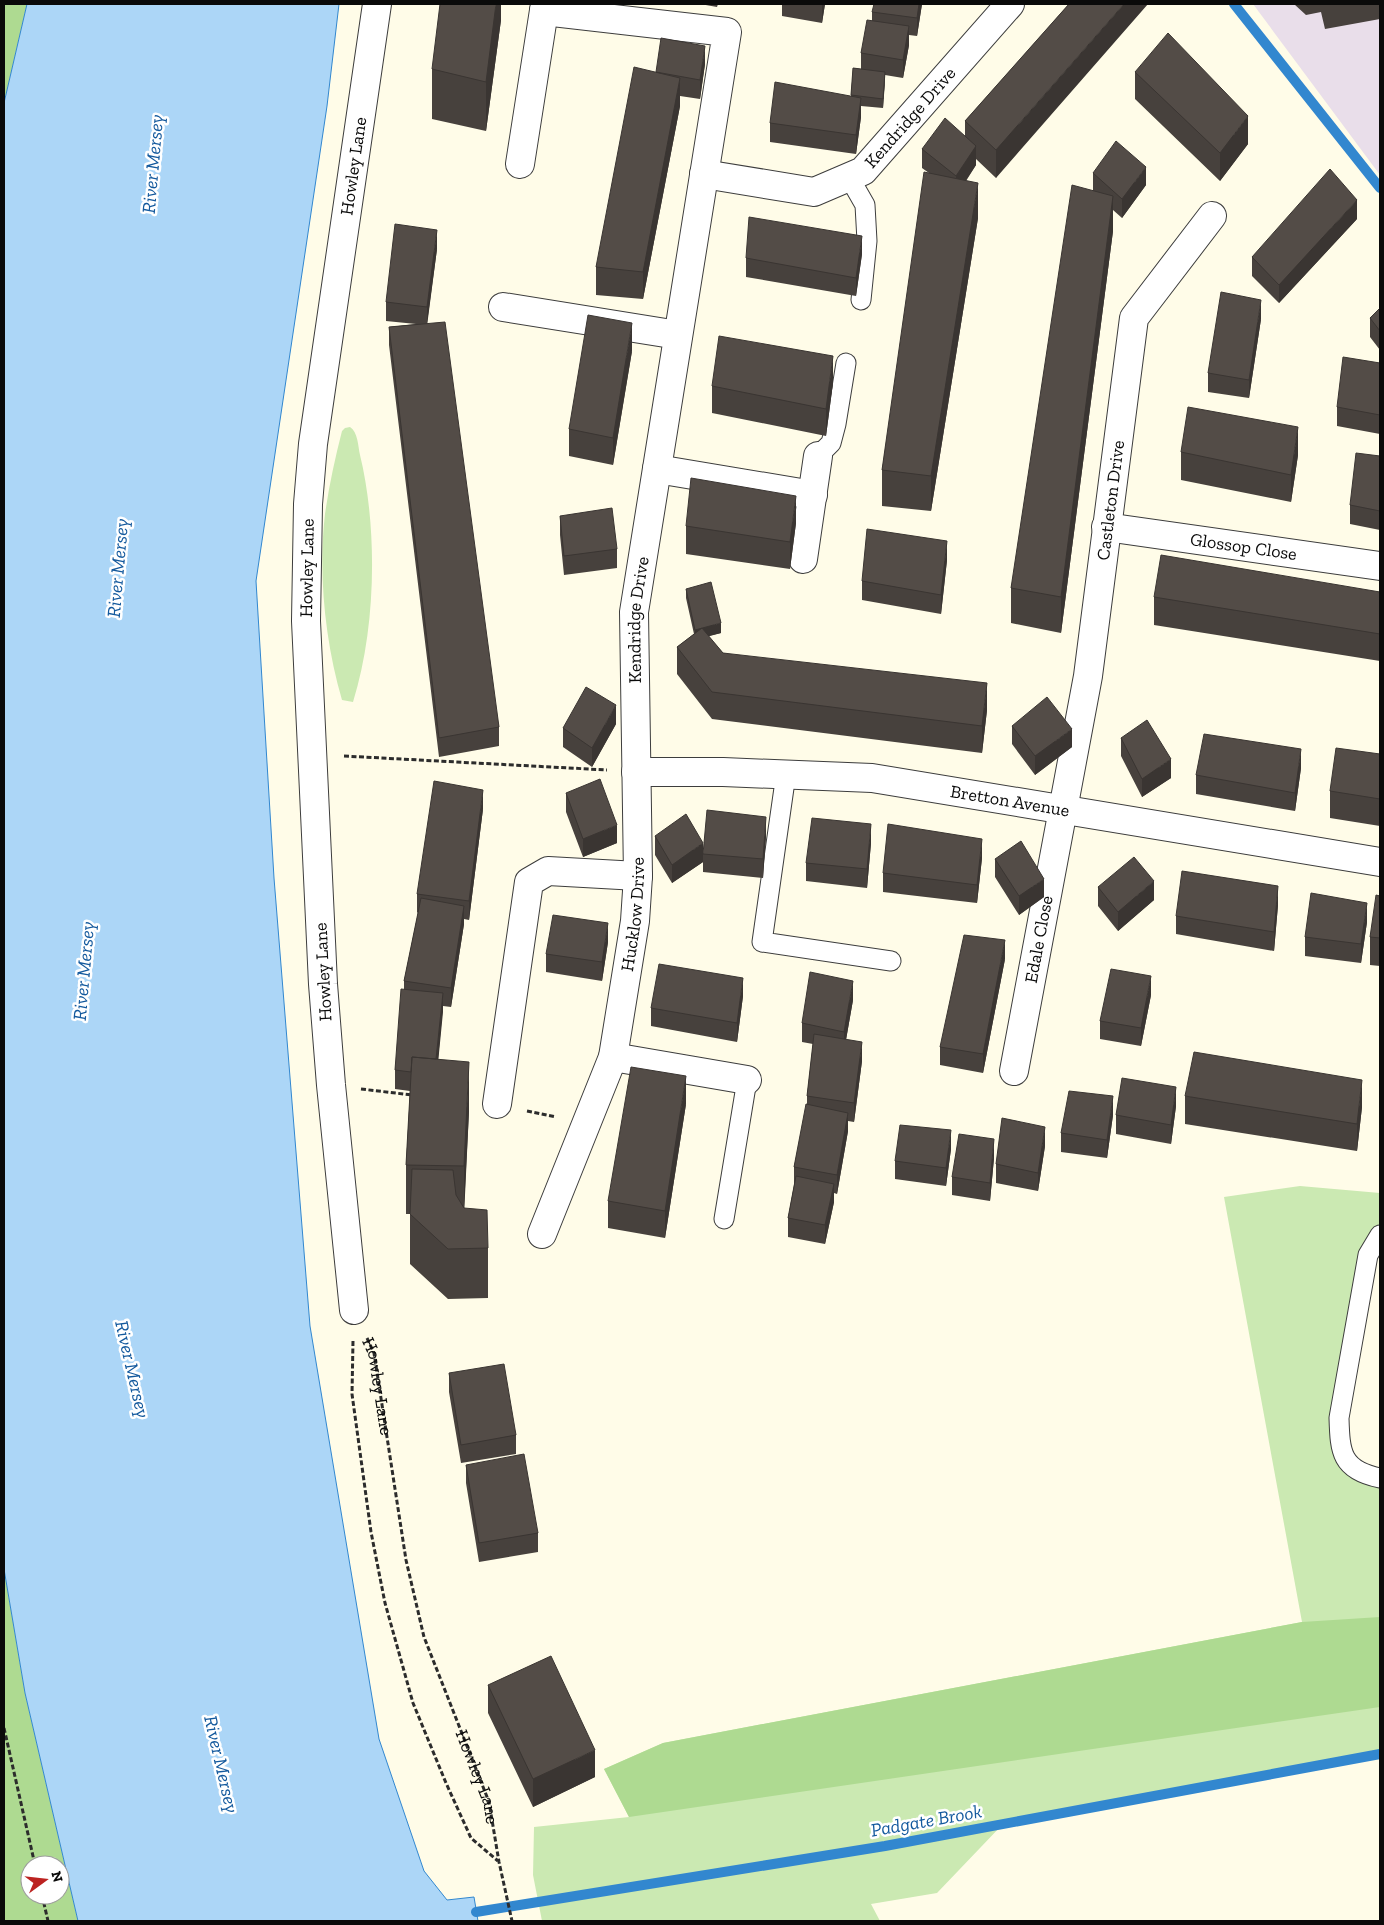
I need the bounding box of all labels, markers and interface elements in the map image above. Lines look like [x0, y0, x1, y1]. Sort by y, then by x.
street label: Kendridge Drive [860, 63, 960, 173]
water label: River Mersey [137, 113, 168, 215]
street label: Howley Lane [335, 115, 371, 217]
street label: Castleton Drive [1092, 439, 1129, 562]
water label: River Mersey [102, 517, 133, 619]
street label: Howley Lane [295, 518, 319, 618]
street label: Glossop Close [1189, 528, 1298, 565]
street label: Kendridge Drive [623, 555, 654, 683]
street label: Bretton Avenue [949, 780, 1071, 821]
street label: Hucklow Drive [616, 857, 649, 973]
street label: Edale Close [1020, 894, 1058, 985]
water label: River Mersey [68, 920, 99, 1022]
street label: Howley Lane [309, 922, 337, 1022]
water label: River Mersey [110, 1318, 155, 1420]
street label: Howley Lane [357, 1334, 398, 1437]
water label: River Mersey [199, 1713, 244, 1815]
street label: Howley Lane [451, 1726, 503, 1826]
water label: Padgate Brook [869, 1799, 983, 1842]
north arrow [20, 1855, 70, 1905]
text: N [47, 1869, 67, 1884]

